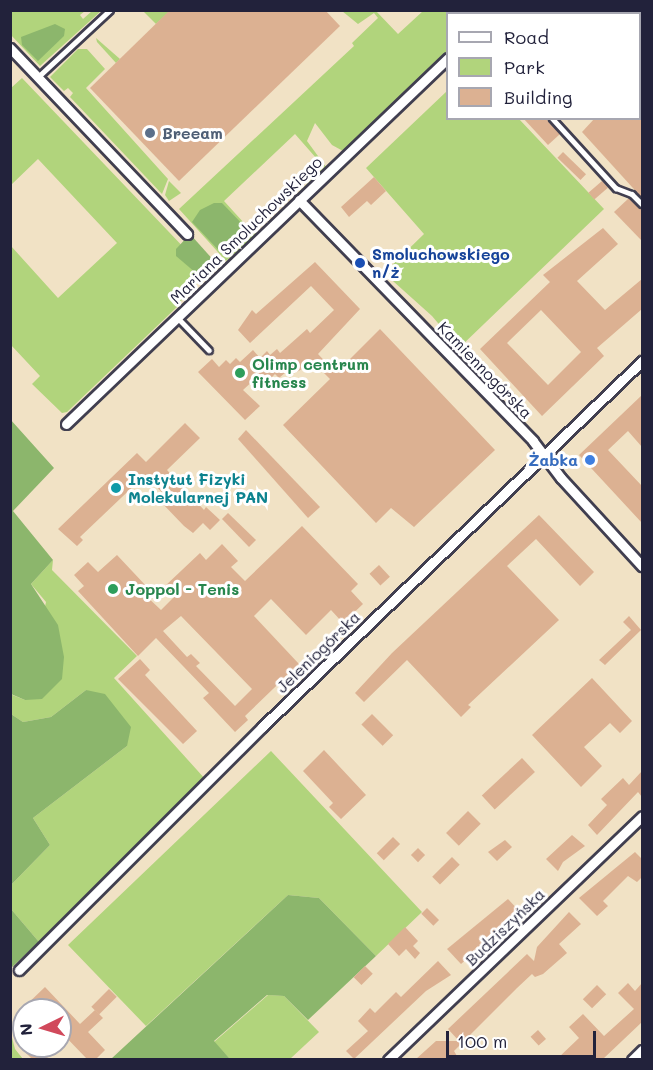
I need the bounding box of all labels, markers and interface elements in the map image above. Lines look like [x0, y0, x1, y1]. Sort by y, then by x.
legend [446, 12, 641, 120]
text: Road [504, 25, 549, 49]
text: Park [504, 55, 545, 79]
text: Building [504, 85, 572, 109]
place label: Breeam [162, 123, 223, 143]
marker: Breeam [143, 126, 157, 140]
street label: Mariana Smoluchowskiego [166, 152, 326, 308]
place label: Smoluchowskiego n/ż [372, 244, 510, 282]
marker: Smoluchowskiego n/ż [353, 256, 367, 270]
street label: Kamiennogórska [434, 317, 536, 423]
place label: Olimp centrum fitness [252, 354, 369, 392]
marker: Olimp centrum fitness [233, 366, 247, 380]
place label: Żabka [528, 450, 578, 470]
marker: Żabka [583, 453, 597, 467]
place label: Instytut Fizyki Molekularnej PAN [128, 469, 268, 507]
marker: Instytut Fizyki Molekularnej PAN [109, 481, 123, 495]
place label: Joppol - Tenis [125, 579, 239, 599]
marker: Joppol - Tenis [106, 582, 120, 596]
street label: Jeleniogórska [272, 607, 364, 697]
street label: Budziszyńska [461, 884, 549, 970]
north arrow [12, 998, 72, 1058]
scale bar [449, 1019, 599, 1057]
text: N [15, 1022, 37, 1036]
text: 100 m [457, 1029, 507, 1053]

